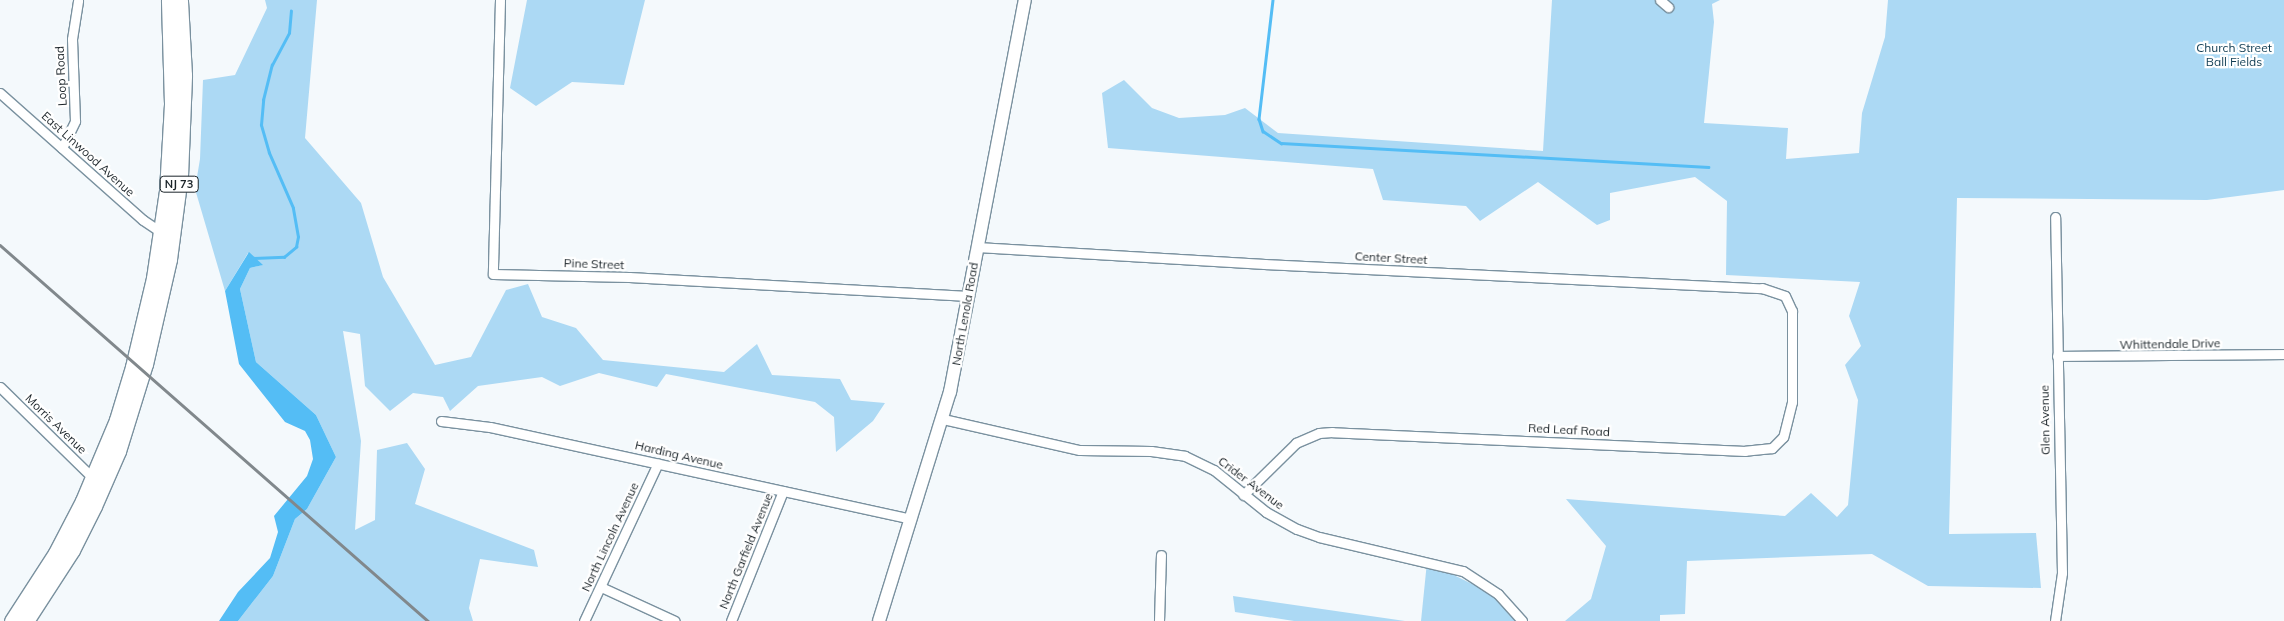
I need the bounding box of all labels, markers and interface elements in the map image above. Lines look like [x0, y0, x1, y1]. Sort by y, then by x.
park label: Church Street Ball Fields [2196, 41, 2272, 69]
street label: Loop Road [52, 46, 70, 106]
street label: East Linwood Avenue [39, 109, 137, 199]
road number: NJ 73 [159, 175, 199, 192]
street label: Center Street [1354, 249, 1428, 267]
street label: Pine Street [563, 256, 625, 272]
street label: North Lenola Road [949, 261, 981, 367]
street label: Whittendale Drive [2119, 336, 2221, 352]
street label: Glen Avenue [2037, 385, 2053, 455]
street label: Morris Avenue [22, 391, 90, 457]
street label: Red Leaf Road [1528, 421, 1610, 439]
street label: Harding Avenue [634, 438, 724, 472]
street label: Crider Avenue [1215, 454, 1287, 512]
street label: North Lincoln Avenue [578, 480, 642, 594]
street label: North Garfield Avenue [716, 491, 776, 611]

